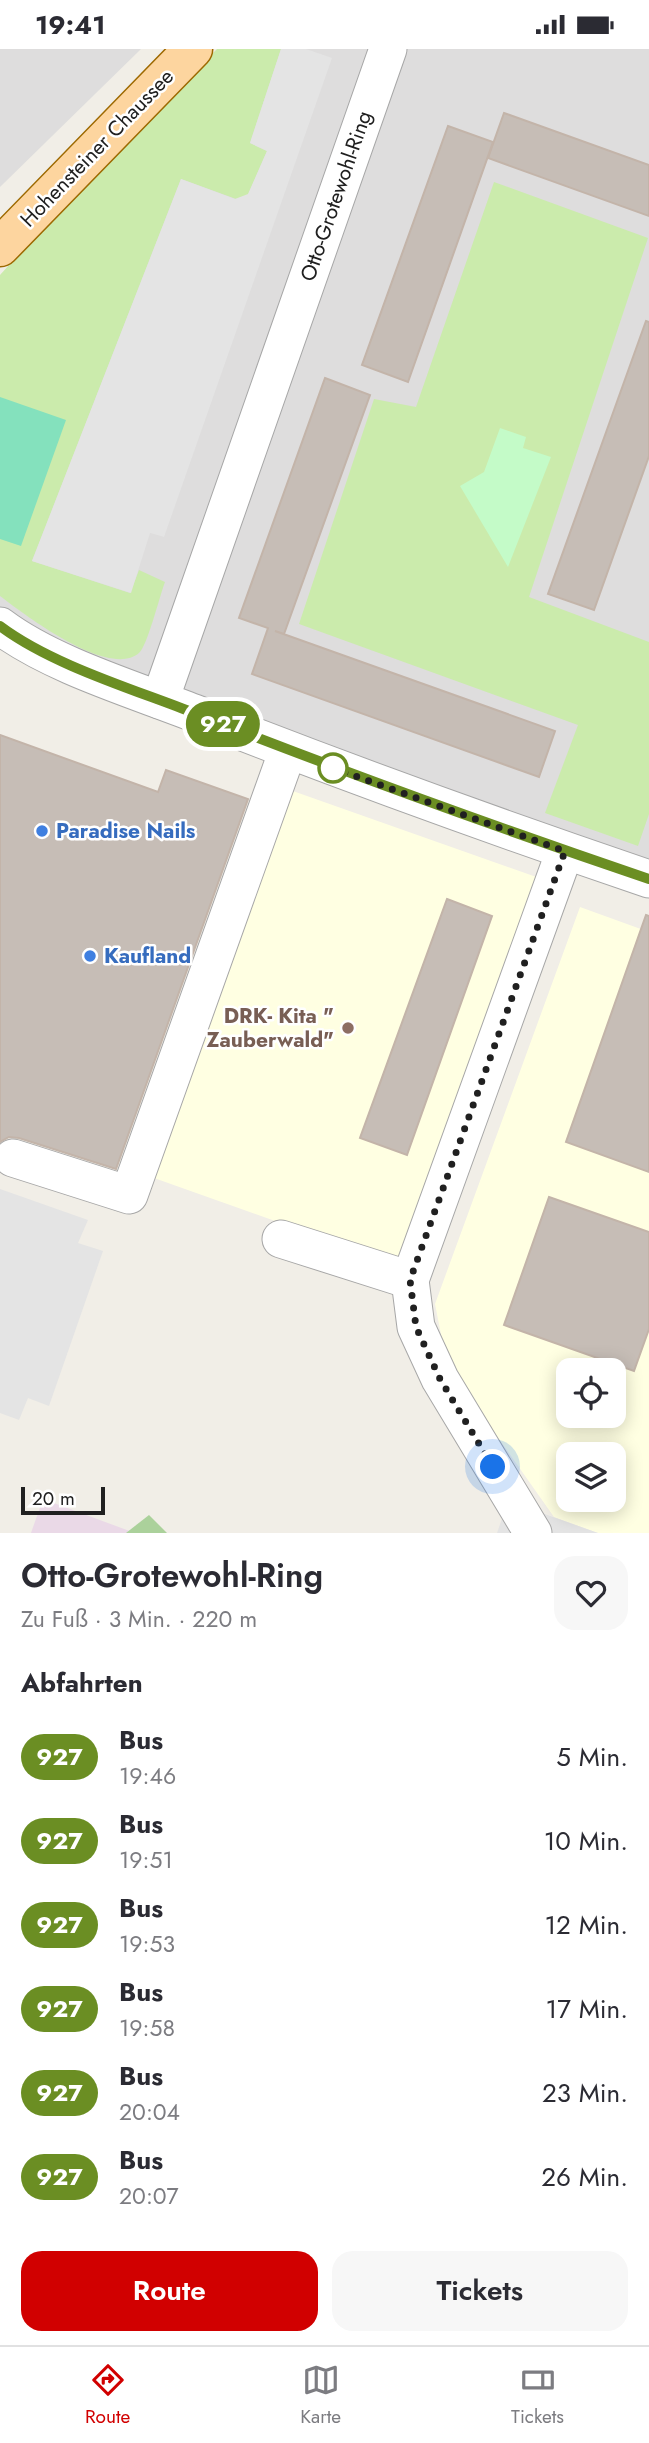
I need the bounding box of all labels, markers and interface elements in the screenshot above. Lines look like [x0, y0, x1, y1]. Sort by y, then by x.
text: 19:41 [35, 6, 105, 44]
street label: Hohensteiner Chaussee [13, 62, 181, 234]
street label: Otto-Grotewohl-Ring [293, 107, 379, 285]
line badge: 927 [183, 701, 263, 747]
text: 927 [200, 706, 246, 741]
unlabelled marker [318, 753, 348, 783]
place label: Paradise Nails [56, 816, 196, 846]
marker: Paradise Nails [34, 823, 50, 839]
place label: Kaufland [104, 941, 191, 971]
marker: Kaufland [82, 948, 98, 964]
place label: DRK- Kita " Zauberwald" [207, 1001, 334, 1055]
marker: DRK- Kita " Zauberwald" [340, 1020, 356, 1036]
map controls [556, 1358, 626, 1512]
button: locate [556, 1358, 626, 1428]
button: layers [556, 1442, 626, 1512]
your location [475, 1449, 510, 1484]
scale bar [21, 1484, 105, 1516]
text: 20 m [32, 1485, 75, 1512]
text: Otto-Grotewohl-Ring [21, 1552, 323, 1599]
button: heart [554, 1556, 628, 1630]
text: Zu Fuß · 3 Min. · 220 m [21, 1602, 257, 1636]
text: Abfahrten [21, 1664, 143, 1702]
text: Bus [119, 1721, 163, 1759]
text: 5 Min. [556, 1738, 628, 1776]
text: 927 [36, 1739, 83, 1774]
text: 19:46 [119, 1759, 176, 1793]
text: Bus [119, 1805, 163, 1843]
text: 10 Min. [544, 1822, 628, 1860]
text: 927 [36, 1823, 83, 1858]
text: 19:51 [119, 1843, 173, 1877]
text: Bus [119, 1889, 163, 1927]
text: 12 Min. [544, 1906, 628, 1944]
text: 927 [36, 1907, 83, 1942]
text: 19:53 [119, 1927, 175, 1961]
text: Bus [119, 1973, 163, 2011]
text: 17 Min. [546, 1990, 628, 2028]
text: 927 [36, 1991, 83, 2026]
text: 19:58 [119, 2011, 175, 2045]
text: Bus [119, 2057, 163, 2095]
text: 23 Min. [542, 2074, 628, 2112]
text: 927 [36, 2075, 83, 2110]
text: 20:04 [119, 2095, 180, 2129]
text: Bus [119, 2141, 163, 2179]
text: 26 Min. [541, 2158, 628, 2196]
text: 927 [36, 2159, 83, 2194]
text: 20:07 [119, 2179, 179, 2213]
button: Route [21, 2251, 318, 2331]
button: Tickets [332, 2251, 628, 2331]
tab: Route [85, 2361, 130, 2430]
tab: Karte [300, 2361, 341, 2430]
tab: Tickets [511, 2361, 564, 2430]

